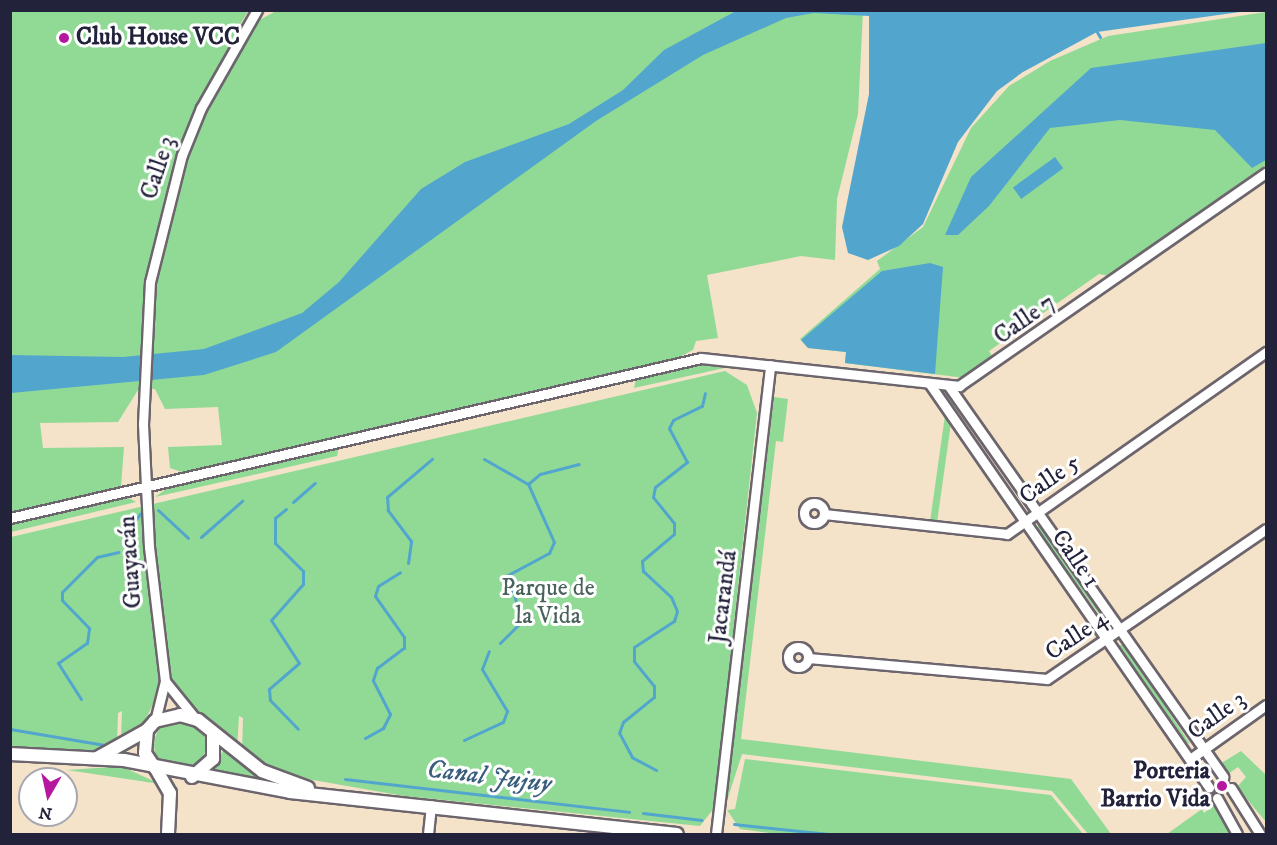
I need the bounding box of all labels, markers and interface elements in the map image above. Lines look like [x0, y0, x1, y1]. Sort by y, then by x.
place label: Club House VCC [76, 24, 240, 52]
marker: Club House VCC [57, 31, 71, 45]
street label: Calle 3 [135, 133, 183, 203]
street label: Calle 7 [989, 289, 1061, 351]
street label: Calle 5 [1014, 449, 1086, 511]
street label: Guayacán [113, 515, 149, 609]
street label: Calle 1 [1045, 524, 1105, 594]
street label: Jacarandá [704, 549, 744, 645]
park label: Parque de la Vida [501, 575, 595, 631]
street label: Calle 4 [1040, 605, 1114, 667]
street label: Calle 3 [1182, 685, 1252, 747]
water label: Canal Jujuy [425, 754, 553, 800]
place label: Porteria Barrio Vida [1100, 758, 1210, 814]
north arrow [18, 767, 78, 827]
marker: Porteria Barrio Vida [1215, 779, 1229, 793]
text: N [37, 802, 54, 824]

